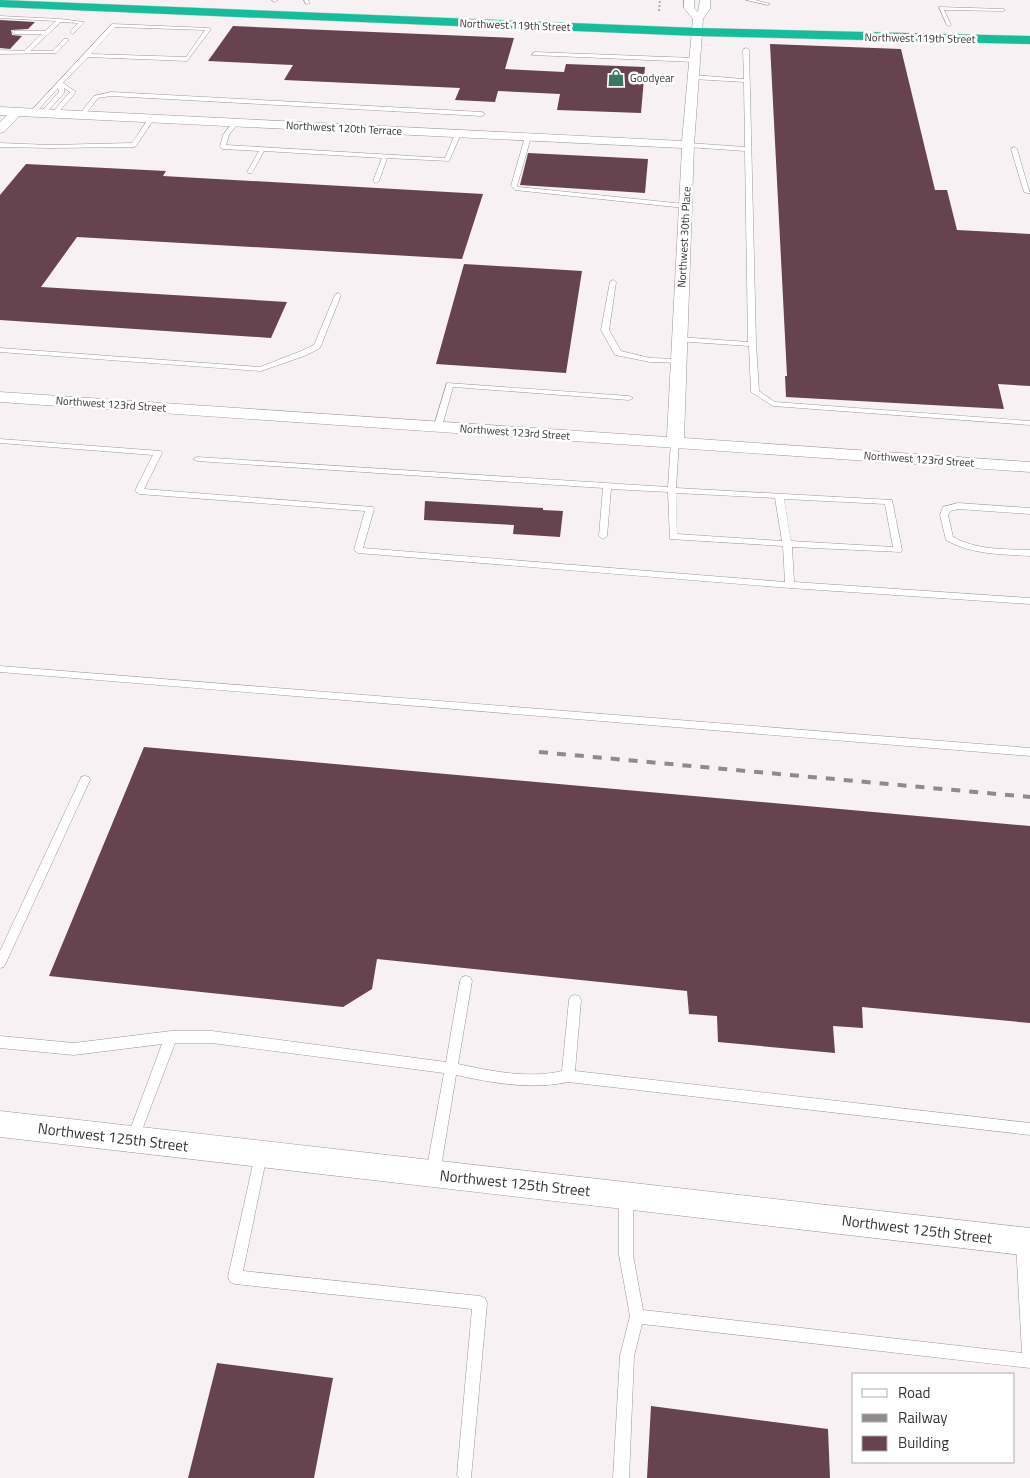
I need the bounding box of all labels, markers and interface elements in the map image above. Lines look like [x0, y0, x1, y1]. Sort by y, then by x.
street label: Northwest 119th Street [459, 15, 571, 35]
street label: Northwest 119th Street [864, 29, 976, 47]
shop icon: Goodyear [606, 68, 626, 88]
place label: Goodyear [630, 70, 674, 86]
street label: Northwest 120th Terrace [285, 117, 403, 139]
street label: Northwest 30th Place [673, 186, 695, 288]
street label: Northwest 123rd Street [55, 392, 167, 416]
street label: Northwest 123rd Street [459, 420, 571, 444]
street label: Northwest 123rd Street [863, 447, 975, 471]
street label: Northwest 125th Street [36, 1116, 190, 1158]
street label: Northwest 125th Street [439, 1164, 592, 1202]
street label: Northwest 125th Street [840, 1208, 994, 1250]
legend [852, 1373, 1015, 1463]
text: Road [898, 1381, 930, 1404]
text: Railway [898, 1406, 948, 1429]
text: Building [898, 1431, 949, 1454]

